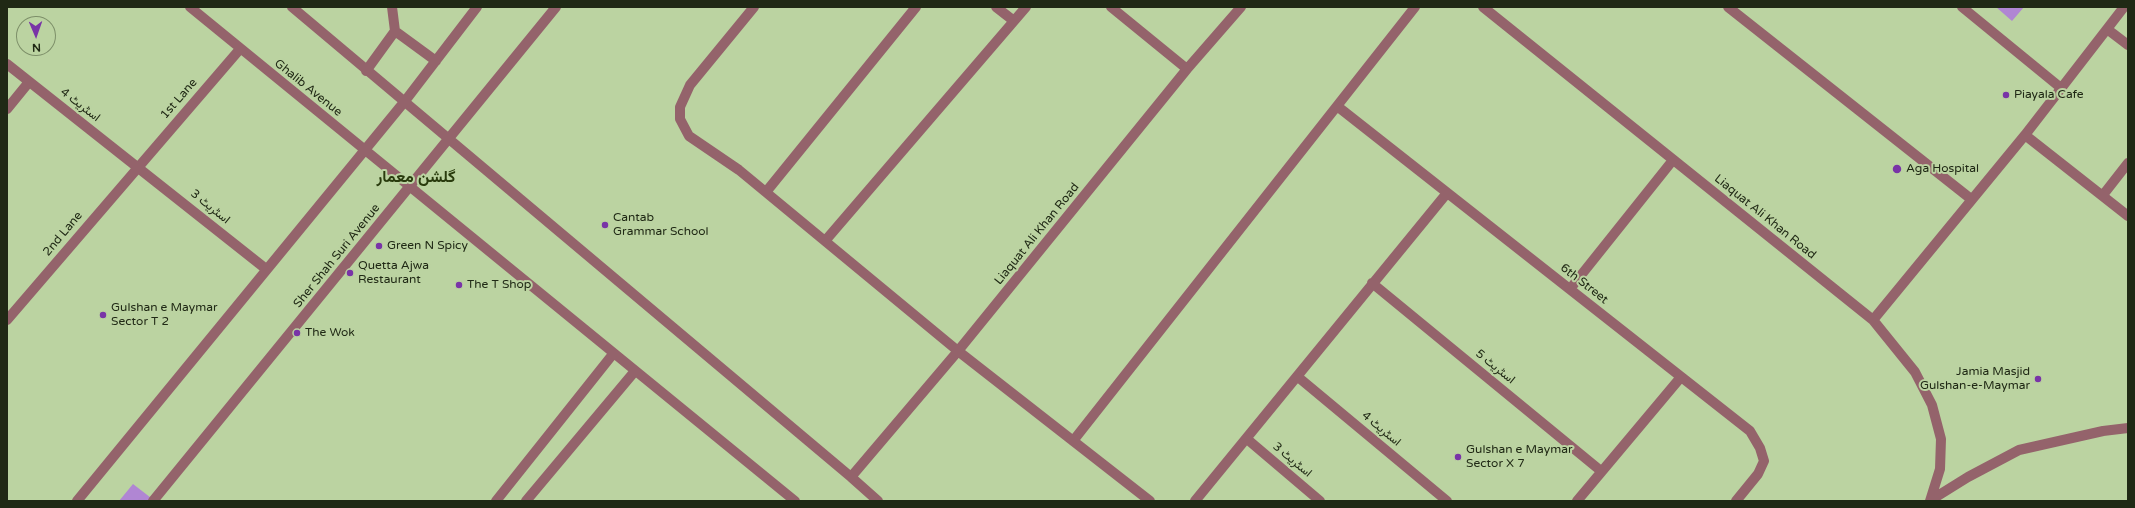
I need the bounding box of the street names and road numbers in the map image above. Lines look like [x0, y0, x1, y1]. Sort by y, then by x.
street label: Ghalib Avenue [271, 56, 345, 120]
street label: 1st Lane [158, 76, 200, 122]
street label: اسٹریٹ 4 [57, 85, 103, 125]
street label: Liaquat Ali Khan Road [1711, 172, 1819, 262]
street label: Liaquat Ali Khan Road [992, 180, 1082, 288]
street label: اسٹریٹ 3 [187, 187, 233, 227]
street label: Sher Shah Suri Avenue [291, 201, 383, 311]
street label: 2nd Lane [40, 209, 86, 259]
street label: 6th Street [1557, 261, 1611, 307]
street label: اسٹریٹ 5 [1472, 347, 1518, 387]
street label: اسٹریٹ 4 [1359, 409, 1403, 449]
street label: اسٹریٹ 3 [1270, 440, 1314, 480]

